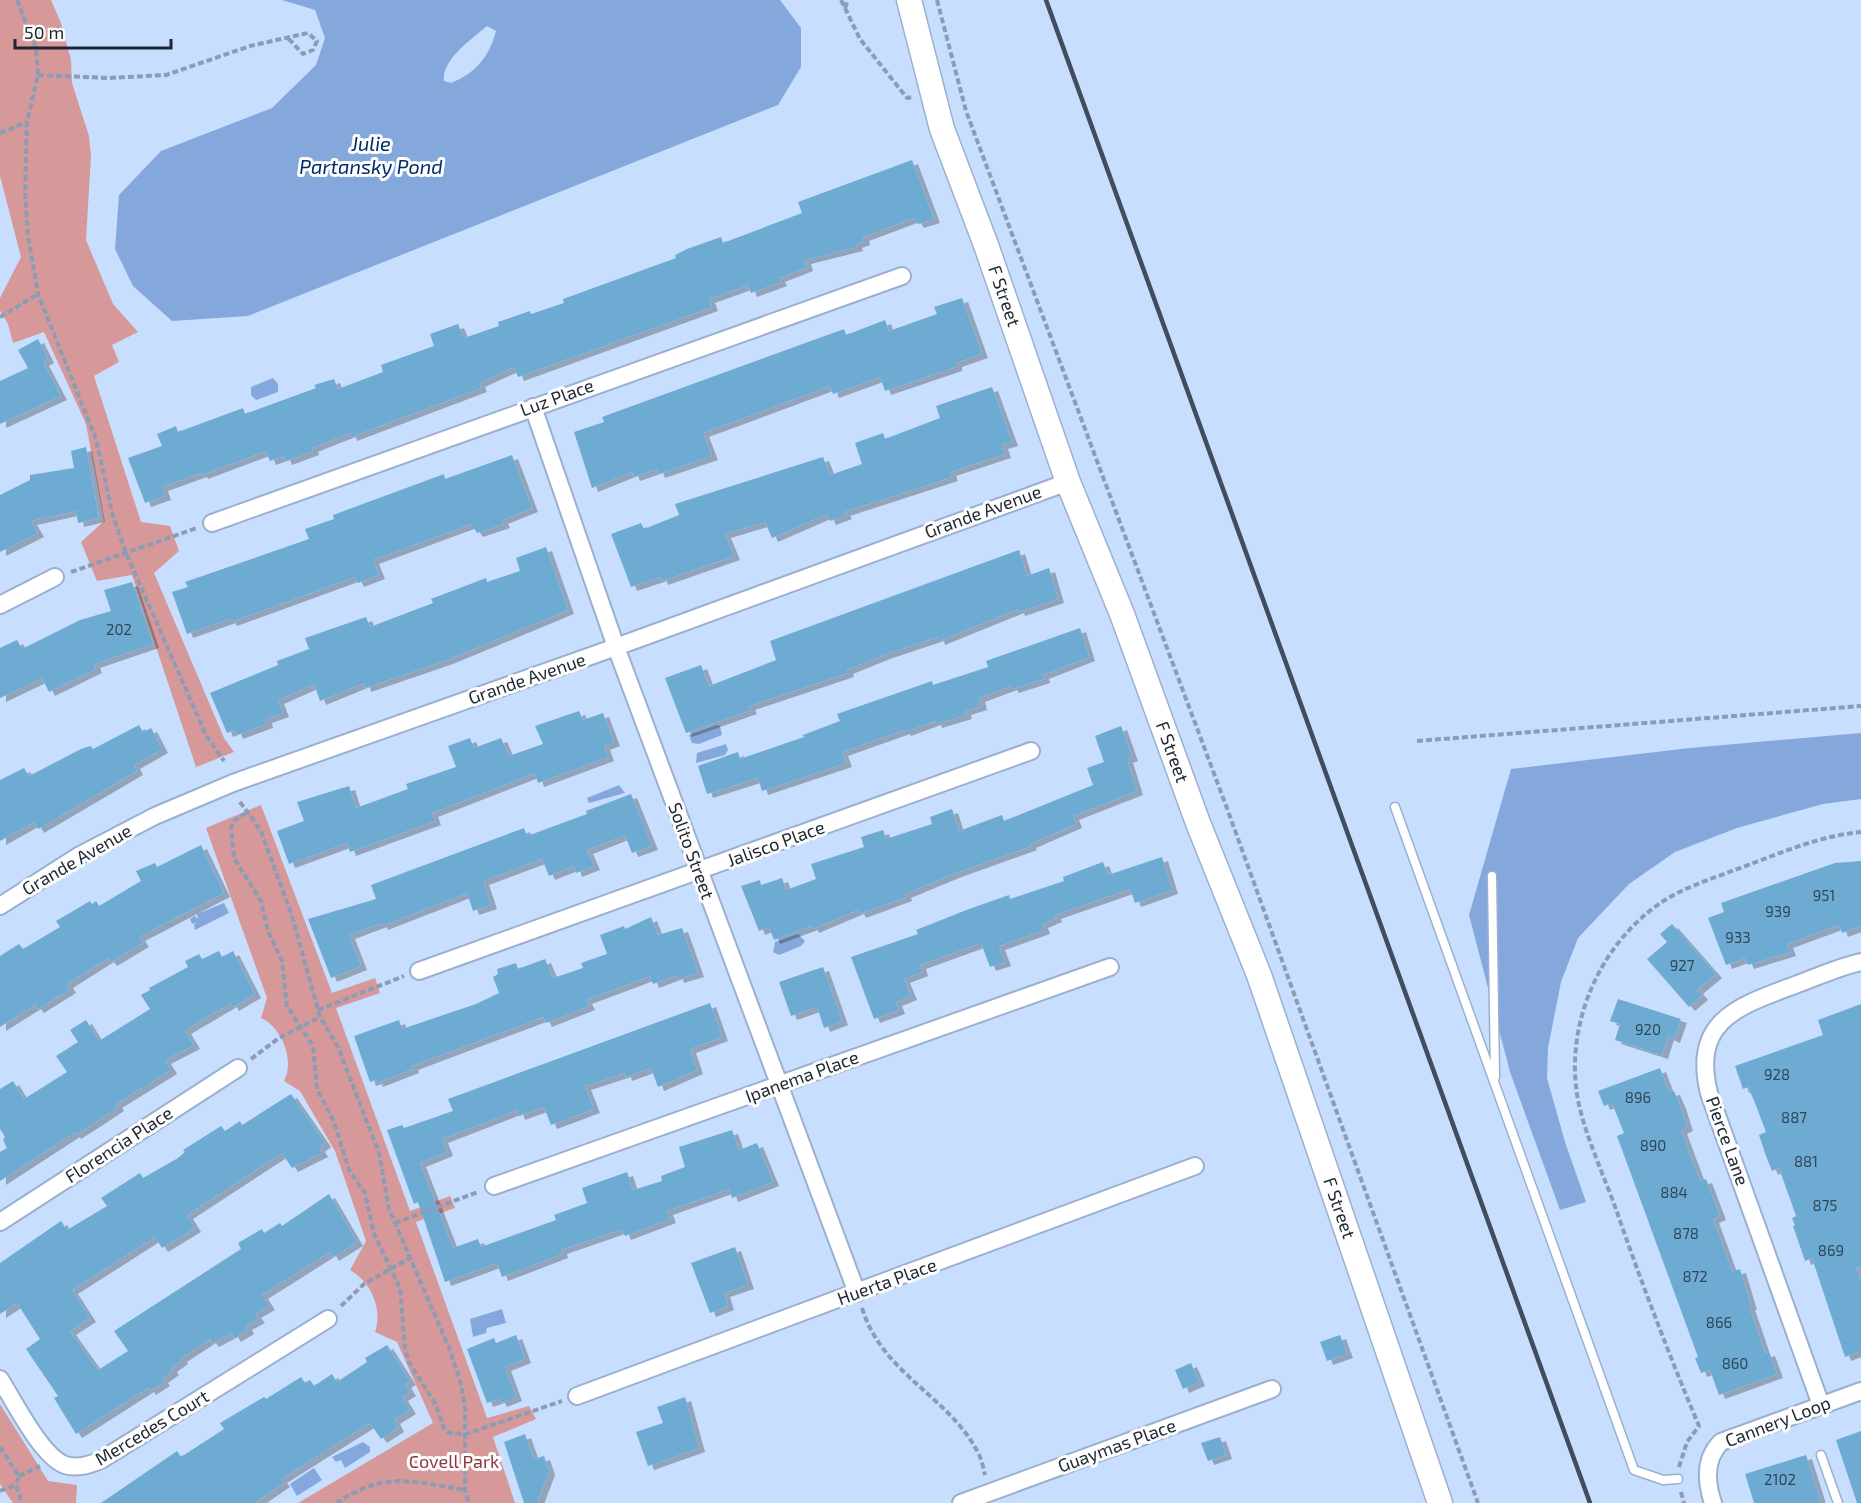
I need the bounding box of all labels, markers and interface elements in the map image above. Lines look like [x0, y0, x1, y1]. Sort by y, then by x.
scale bar [15, 12, 171, 50]
text: 50 m [24, 21, 64, 43]
water label: Julie Partansky Pond [299, 131, 443, 179]
street label: F Street [984, 262, 1026, 329]
street label: Luz Place [517, 374, 597, 421]
street label: Grande Avenue [921, 480, 1044, 542]
house number: 202 [106, 620, 132, 638]
street label: Grande Avenue [465, 648, 588, 708]
street label: F Street [1152, 718, 1194, 785]
street label: Solito Street [664, 799, 720, 902]
street label: Jalisco Place [724, 815, 827, 871]
street label: Grande Avenue [18, 819, 135, 899]
house number: 951 [1813, 886, 1835, 904]
house number: 939 [1765, 902, 1791, 920]
house number: 933 [1725, 928, 1751, 946]
house number: 927 [1670, 956, 1695, 974]
house number: 920 [1635, 1020, 1661, 1038]
street label: Ipanema Place [742, 1045, 861, 1107]
house number: 928 [1764, 1065, 1790, 1083]
house number: 896 [1625, 1088, 1651, 1106]
street label: Pierce Lane [1702, 1093, 1754, 1188]
street label: Florencia Place [61, 1101, 176, 1187]
house number: 887 [1781, 1108, 1807, 1126]
house number: 890 [1640, 1136, 1666, 1154]
house number: 881 [1794, 1152, 1818, 1170]
street label: F Street [1319, 1174, 1361, 1241]
house number: 884 [1660, 1183, 1688, 1201]
house number: 875 [1813, 1196, 1837, 1214]
house number: 878 [1673, 1224, 1699, 1242]
house number: 869 [1818, 1241, 1844, 1259]
street label: Huerta Place [834, 1253, 939, 1309]
house number: 872 [1682, 1267, 1708, 1285]
house number: 866 [1706, 1313, 1732, 1331]
house number: 860 [1722, 1354, 1748, 1372]
street label: Mercedes Court [91, 1384, 212, 1470]
street label: Cannery Loop [1722, 1391, 1833, 1451]
street label: Guaymas Place [1055, 1414, 1179, 1477]
park label: Covell Park [409, 1450, 499, 1472]
house number: 2102 [1764, 1470, 1796, 1488]

